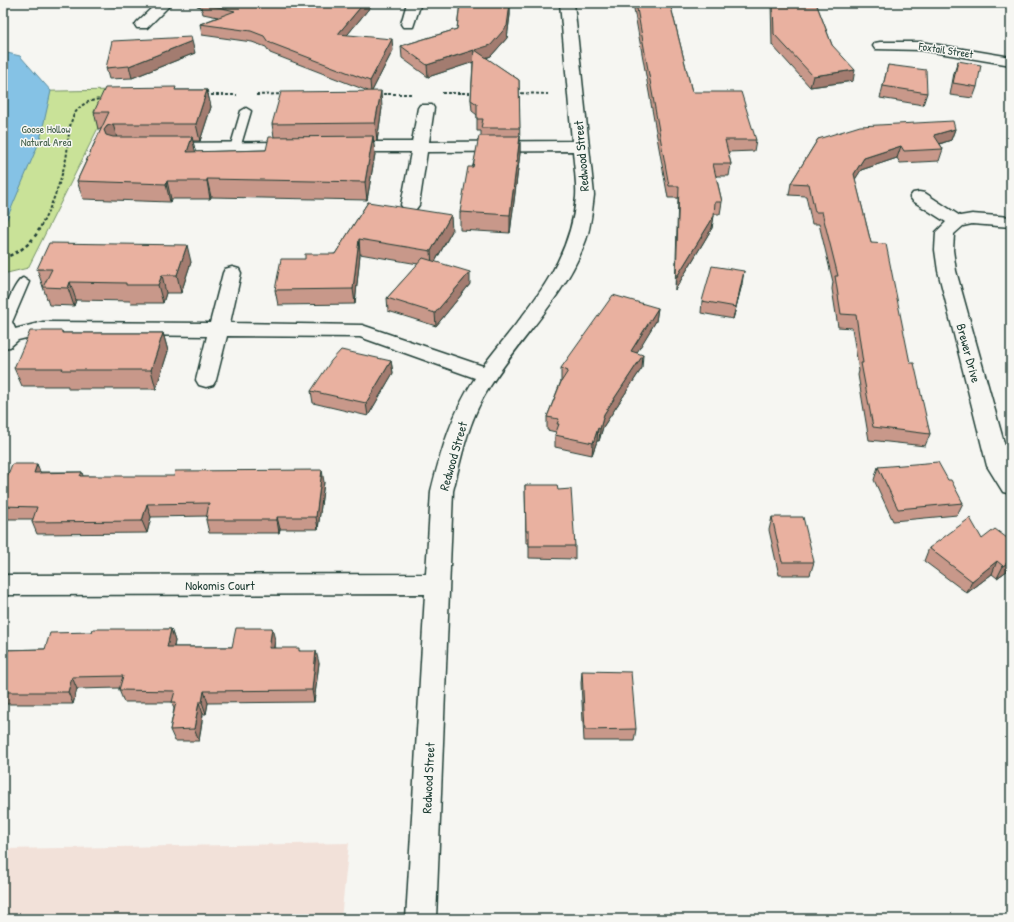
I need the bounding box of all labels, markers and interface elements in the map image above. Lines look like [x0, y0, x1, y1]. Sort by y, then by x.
street label: Foxtail Street [917, 39, 975, 61]
street label: Redwood Street [569, 119, 593, 192]
park label: Goose Hollow Natural Area [21, 122, 72, 149]
street label: Brewer Drive [952, 321, 986, 385]
street label: Redwood Street [435, 419, 472, 493]
street label: Nokomis Court [185, 576, 255, 594]
street label: Redwood Street [417, 742, 439, 814]

